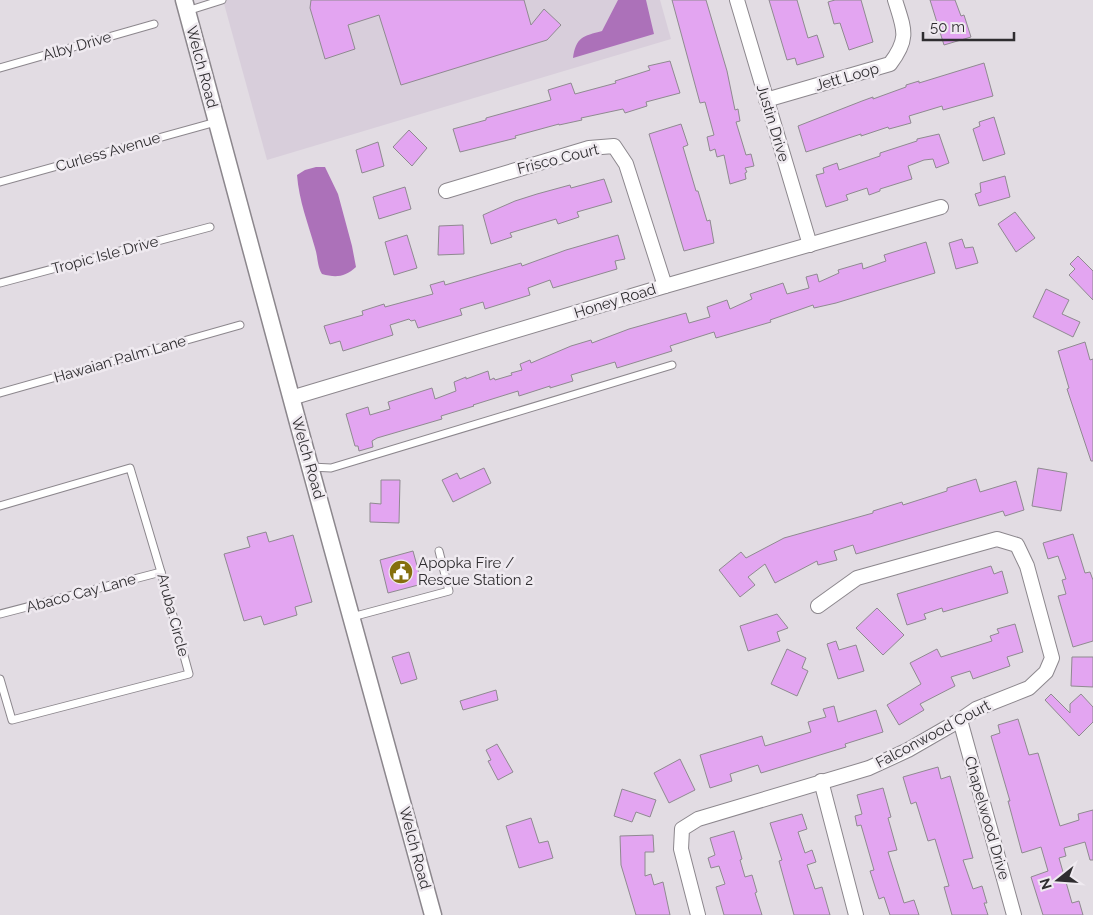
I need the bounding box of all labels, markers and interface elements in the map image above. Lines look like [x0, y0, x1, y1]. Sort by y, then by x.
scale bar [923, 10, 1014, 42]
text: 50 m [930, 18, 965, 36]
street label: Welch Road [182, 24, 222, 110]
street label: Alby Drive [41, 28, 114, 64]
street label: Jett Loop [813, 59, 881, 95]
street label: Justin Drive [753, 82, 793, 164]
street label: Curless Avenue [54, 128, 162, 176]
street label: Frisco Court [515, 140, 601, 178]
street label: Tropic Isle Drive [50, 232, 161, 278]
street label: Honey Road [572, 280, 658, 322]
street label: Hawaian Palm Lane [52, 331, 188, 386]
street label: Welch Road [288, 415, 328, 501]
place label: Apopka Fire / Rescue Station 2 [418, 554, 533, 589]
public building icon: Apopka Fire / Rescue Station 2 [388, 559, 414, 585]
street label: Abaco Cay Lane [24, 570, 138, 616]
street label: Aruba Circle [153, 571, 193, 659]
street label: Falconwood Court [873, 696, 993, 772]
street label: Chapelwood Drive [961, 754, 1013, 882]
street label: Welch Road [395, 805, 435, 891]
north arrow [1033, 855, 1083, 905]
text: N [1036, 876, 1055, 891]

